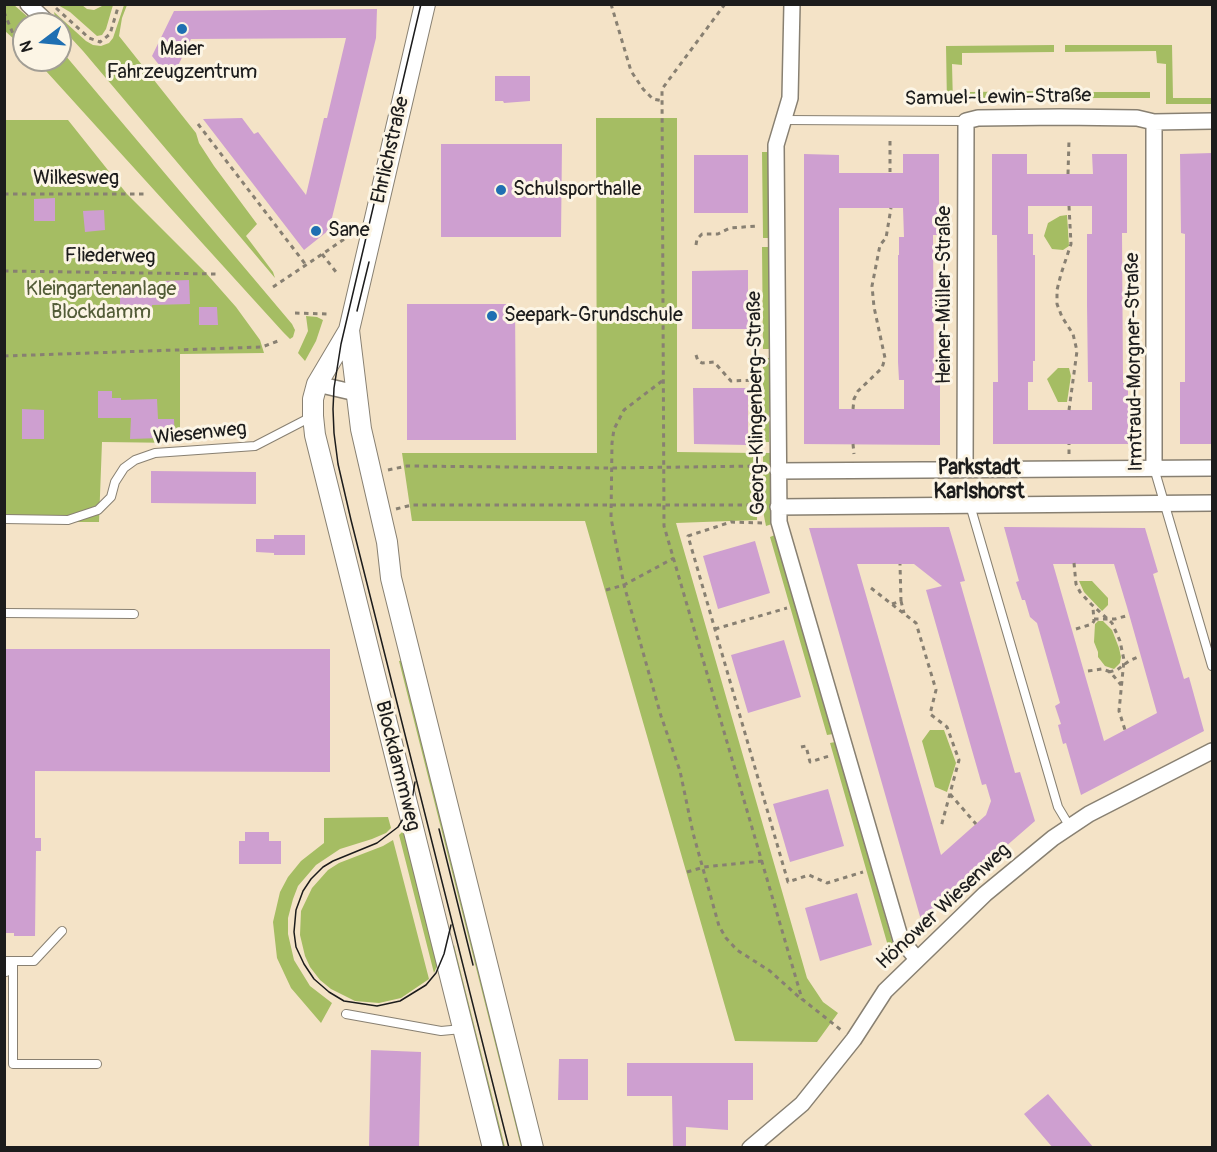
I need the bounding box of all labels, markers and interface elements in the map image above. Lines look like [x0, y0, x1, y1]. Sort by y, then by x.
north arrow [12, 12, 72, 72]
marker: Maier Fahrzeugzentrum [175, 22, 189, 36]
text: N [16, 38, 38, 54]
place label: Maier Fahrzeugzentrum [107, 38, 257, 85]
street label: Samuel-Lewin-Straße [904, 84, 1092, 112]
street label: Ehrlichstraße [367, 94, 415, 206]
street label: Wilkesweg [33, 167, 119, 191]
place label: Schulsporthalle [513, 178, 641, 202]
marker: Schulsporthalle [494, 183, 508, 197]
street label: Heiner-Müller-Straße [933, 206, 957, 384]
place label: Sane [328, 219, 370, 243]
marker: Sane [309, 224, 323, 238]
street label: Fliederweg [64, 244, 156, 270]
street label: Irmtraud-Morgner-Straße [1121, 252, 1149, 472]
park label: Kleingartenanlage Blockdamm [26, 278, 176, 325]
street label: Georg-Klingenberg-Straße [743, 291, 771, 515]
place label: Seepark-Grundschule [504, 304, 683, 328]
marker: Seepark-Grundschule [485, 309, 499, 323]
street label: Wiesenweg [152, 417, 248, 451]
district label: Parkstadt Karlshorst [934, 456, 1024, 506]
street label: Blockdammweg [369, 698, 425, 834]
street label: Hönower Wiesenweg [872, 839, 1016, 975]

